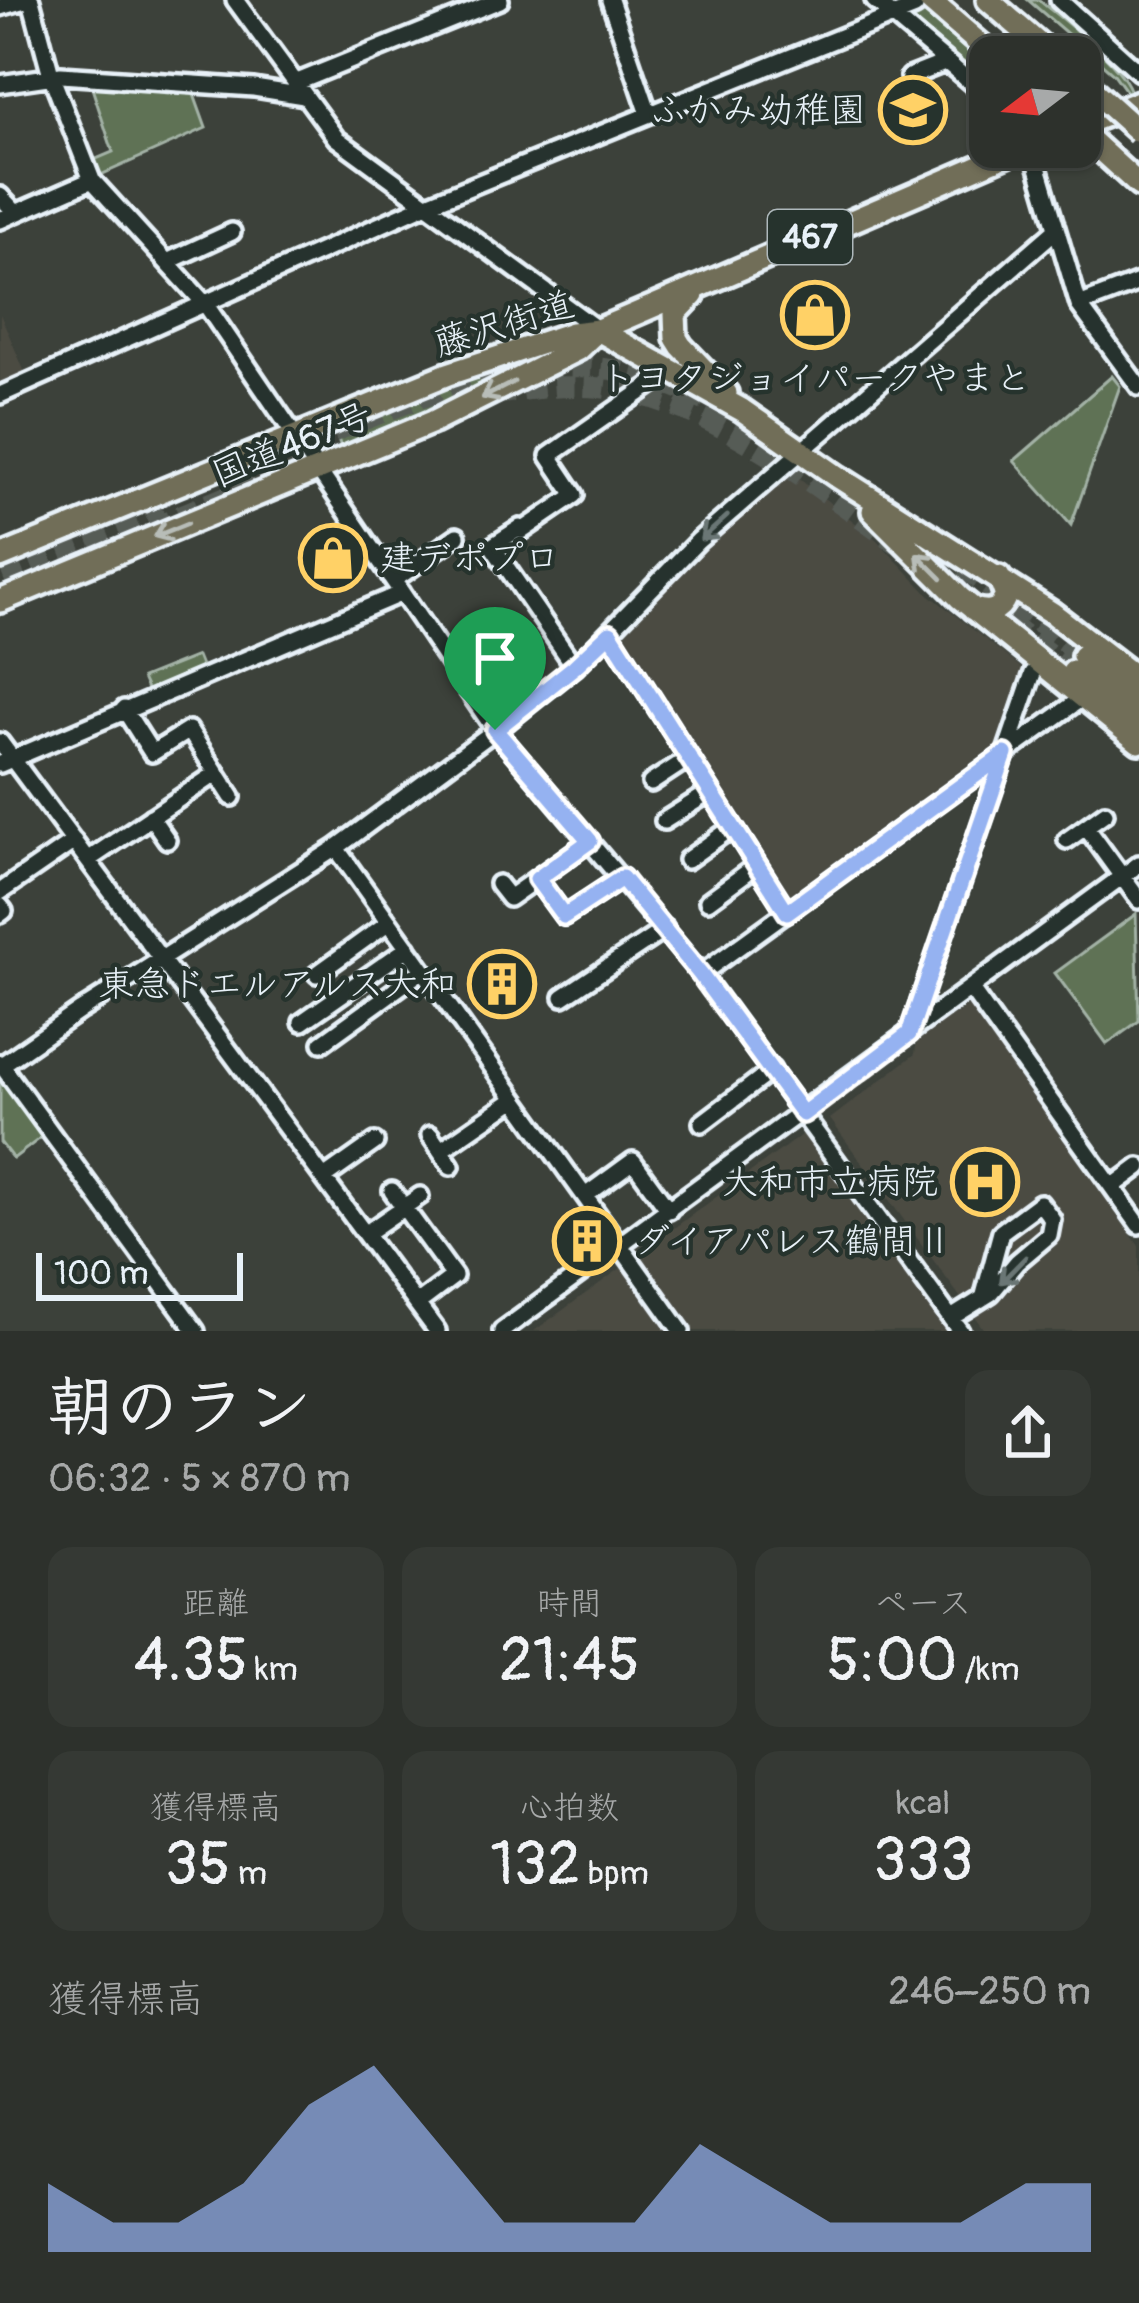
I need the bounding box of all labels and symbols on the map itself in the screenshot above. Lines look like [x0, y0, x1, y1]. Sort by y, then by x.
north arrow [969, 36, 1101, 168]
school or university icon: ふかみ幼稚園 [878, 75, 948, 145]
place label: ふかみ幼稚園 [650, 88, 866, 133]
road number: 467 [768, 210, 852, 264]
shop icon: トヨタジョイパークやまと [780, 280, 850, 350]
street label: 藤沢街道 [429, 281, 579, 367]
place label: トヨタジョイパークやまと [599, 356, 1031, 401]
one-way arrow [481, 380, 517, 403]
street label: 国道467号 [205, 393, 379, 497]
one-way arrow [699, 514, 729, 541]
one-way arrow [154, 521, 191, 542]
shop icon: 建デポプロ [298, 523, 368, 593]
place label: 建デポプロ [380, 536, 560, 581]
one-way arrow [915, 552, 943, 581]
pin [444, 607, 546, 730]
building icon: 東急ドエルアルス大和 [467, 949, 537, 1019]
place label: 東急ドエルアルス大和 [98, 962, 456, 1007]
hospital icon: 大和市立病院 [950, 1147, 1020, 1217]
place label: 大和市立病院 [722, 1160, 938, 1205]
building icon: ダイアパレス鶴間Ⅱ [552, 1206, 622, 1276]
place label: ダイアパレス鶴間Ⅱ [634, 1219, 952, 1264]
scale bar [36, 1247, 243, 1300]
one-way arrow [999, 1255, 1027, 1284]

